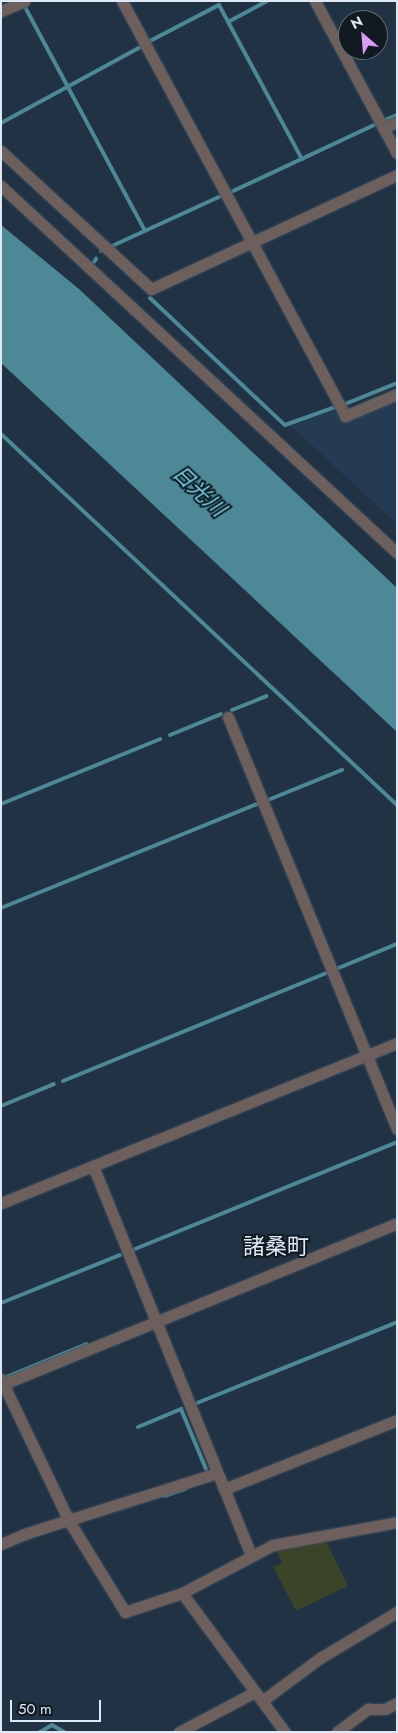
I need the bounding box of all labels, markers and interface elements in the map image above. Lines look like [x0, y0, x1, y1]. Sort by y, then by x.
north arrow [338, 10, 388, 60]
text: N [347, 11, 366, 34]
water label: 日光川 [167, 460, 231, 522]
district label: 諸桑町 [243, 1234, 309, 1260]
scale bar [12, 1690, 104, 1722]
text: 50 m [18, 1698, 52, 1720]

